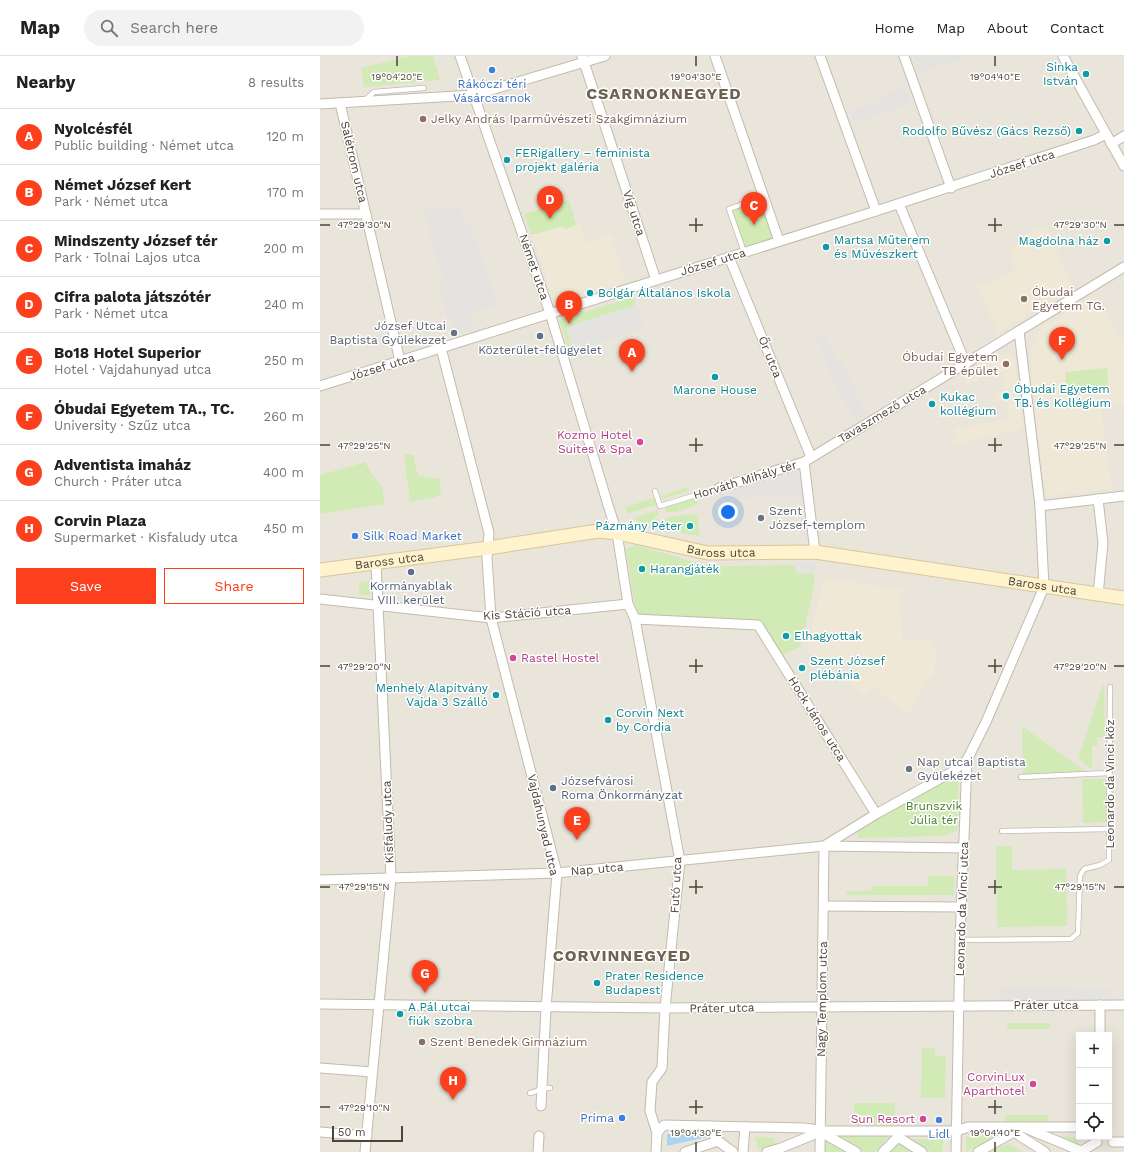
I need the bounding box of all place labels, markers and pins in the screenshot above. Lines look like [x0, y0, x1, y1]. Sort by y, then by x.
place label: Sinka István [1043, 60, 1078, 88]
marker: Rákóczi téri Vásárcsarnok [487, 65, 497, 75]
marker: Sinka István [1081, 69, 1091, 79]
place label: Rákóczi téri Vásárcsarnok [453, 77, 531, 105]
place label: Jelky András Iparművészeti Szakgimnázium [431, 112, 687, 126]
marker: Jelky András Iparművészeti Szakgimnázium [418, 114, 428, 124]
place label: Rodolfo Bűvész (Gács Rezső) [902, 124, 1071, 138]
marker: Rodolfo Bűvész (Gács Rezső) [1074, 126, 1084, 136]
place label: FERigallery – feminista projekt galéria [515, 146, 650, 174]
marker: FERigallery – feminista projekt galéria [502, 155, 512, 165]
pin: D [537, 186, 563, 219]
pin: C [741, 192, 767, 225]
place label: Martsa Műterem és Művészkert [834, 233, 930, 261]
place label: Magdolna ház [1019, 234, 1099, 248]
marker: Magdolna ház [1102, 236, 1112, 246]
marker: Martsa Műterem és Művészkert [821, 242, 831, 252]
place label: Óbudai Egyetem TG. [1032, 285, 1105, 313]
place label: Bolgár Általános Iskola [598, 286, 731, 300]
marker: Bolgár Általános Iskola [585, 288, 595, 298]
pin: B [556, 291, 582, 324]
marker: Óbudai Egyetem TG. [1019, 294, 1029, 304]
place label: József Utcai Baptista Gyülekezet [329, 319, 446, 347]
pin: F [1049, 327, 1075, 360]
marker: József Utcai Baptista Gyülekezet [449, 328, 459, 338]
marker: Közterület-felügyelet [535, 331, 545, 341]
pin: A [619, 339, 645, 372]
place label: Közterület-felügyelet [478, 343, 602, 357]
place label: Óbudai Egyetem TB épület [902, 350, 998, 378]
marker: Óbudai Egyetem TB épület [1001, 359, 1011, 369]
marker: Marone House [710, 372, 720, 382]
place label: Óbudai Egyetem TB. és Kollégium [1014, 382, 1111, 410]
place label: Marone House [673, 383, 757, 397]
place label: Kukac kollégium [940, 390, 996, 418]
marker: Óbudai Egyetem TB. és Kollégium [1001, 391, 1011, 401]
marker: Kukac kollégium [927, 399, 937, 409]
place label: Kozmo Hotel Suites & Spa [557, 428, 632, 456]
marker: Kozmo Hotel Suites & Spa [635, 437, 645, 447]
place label: Szent József-templom [769, 504, 865, 532]
marker: Szent József-templom [756, 513, 766, 523]
place label: Pázmány Péter [595, 519, 682, 533]
marker: Pázmány Péter [685, 521, 695, 531]
place label: Silk Road Market [363, 529, 462, 543]
marker: Silk Road Market [350, 531, 360, 541]
place label: Harangjáték [650, 562, 720, 576]
marker: Harangjáték [637, 564, 647, 574]
marker: Kormányablak VIII. kerület [406, 567, 416, 577]
place label: Kormányablak VIII. kerület [370, 579, 452, 607]
place label: Elhagyottak [794, 629, 862, 643]
marker: Elhagyottak [781, 631, 791, 641]
place label: Rastel Hostel [521, 651, 600, 665]
marker: Rastel Hostel [508, 653, 518, 663]
place label: Szent József plébánia [810, 654, 885, 682]
marker: Szent József plébánia [797, 663, 807, 673]
place label: Menhely Alapítvány Vajda 3 Szálló [376, 681, 489, 709]
marker: Menhely Alapítvány Vajda 3 Szálló [491, 690, 501, 700]
place label: Corvin Next by Cordia [616, 706, 684, 734]
marker: Corvin Next by Cordia [603, 715, 613, 725]
place label: Nap utcai Baptista Gyülekezet [917, 755, 1026, 783]
marker: Nap utcai Baptista Gyülekezet [904, 764, 914, 774]
place label: Józsefvárosi Roma Önkormányzat [561, 774, 683, 802]
marker: Józsefvárosi Roma Önkormányzat [548, 783, 558, 793]
pin: E [564, 807, 590, 840]
pin: G [412, 960, 438, 993]
place label: Prater Residence Budapest [605, 969, 704, 997]
marker: Prater Residence Budapest [592, 978, 602, 988]
place label: A Pál utcai fiúk szobra [408, 1000, 473, 1028]
marker: A Pál utcai fiúk szobra [395, 1009, 405, 1019]
place label: Szent Benedek Gimnázium [430, 1035, 588, 1049]
marker: Szent Benedek Gimnázium [417, 1037, 427, 1047]
pin: H [440, 1067, 466, 1100]
place label: CorvinLux Aparthotel [963, 1070, 1025, 1098]
marker: CorvinLux Aparthotel [1028, 1079, 1038, 1089]
place label: Príma [580, 1111, 614, 1125]
place label: Sun Resort [851, 1112, 915, 1126]
marker: Príma [617, 1113, 627, 1123]
marker: Sun Resort [918, 1114, 928, 1124]
marker: Lidl [934, 1115, 944, 1125]
place label: Lidl [928, 1127, 950, 1141]

